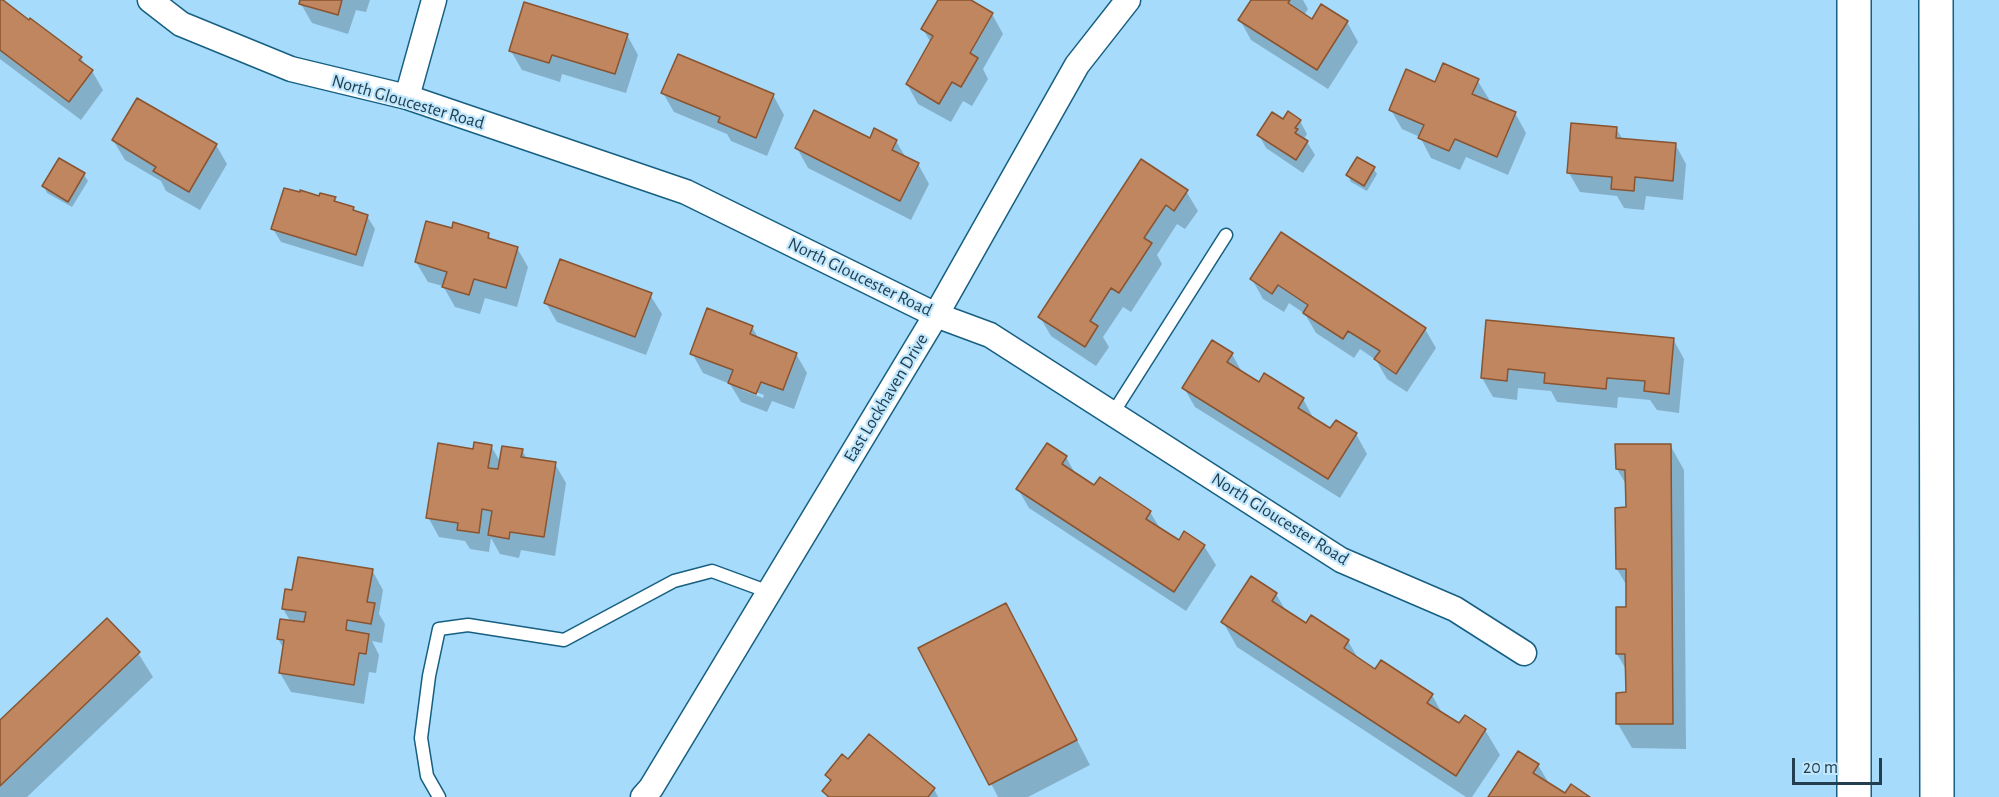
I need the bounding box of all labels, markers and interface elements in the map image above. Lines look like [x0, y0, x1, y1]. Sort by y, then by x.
street label: North Gloucester Road [329, 70, 487, 134]
street label: North Gloucester Road [784, 233, 936, 321]
street label: East Lockhaven Drive [839, 330, 933, 466]
street label: North Gloucester Road [1207, 468, 1353, 570]
scale bar [1795, 746, 1885, 784]
text: 20 m [1803, 759, 1838, 777]

